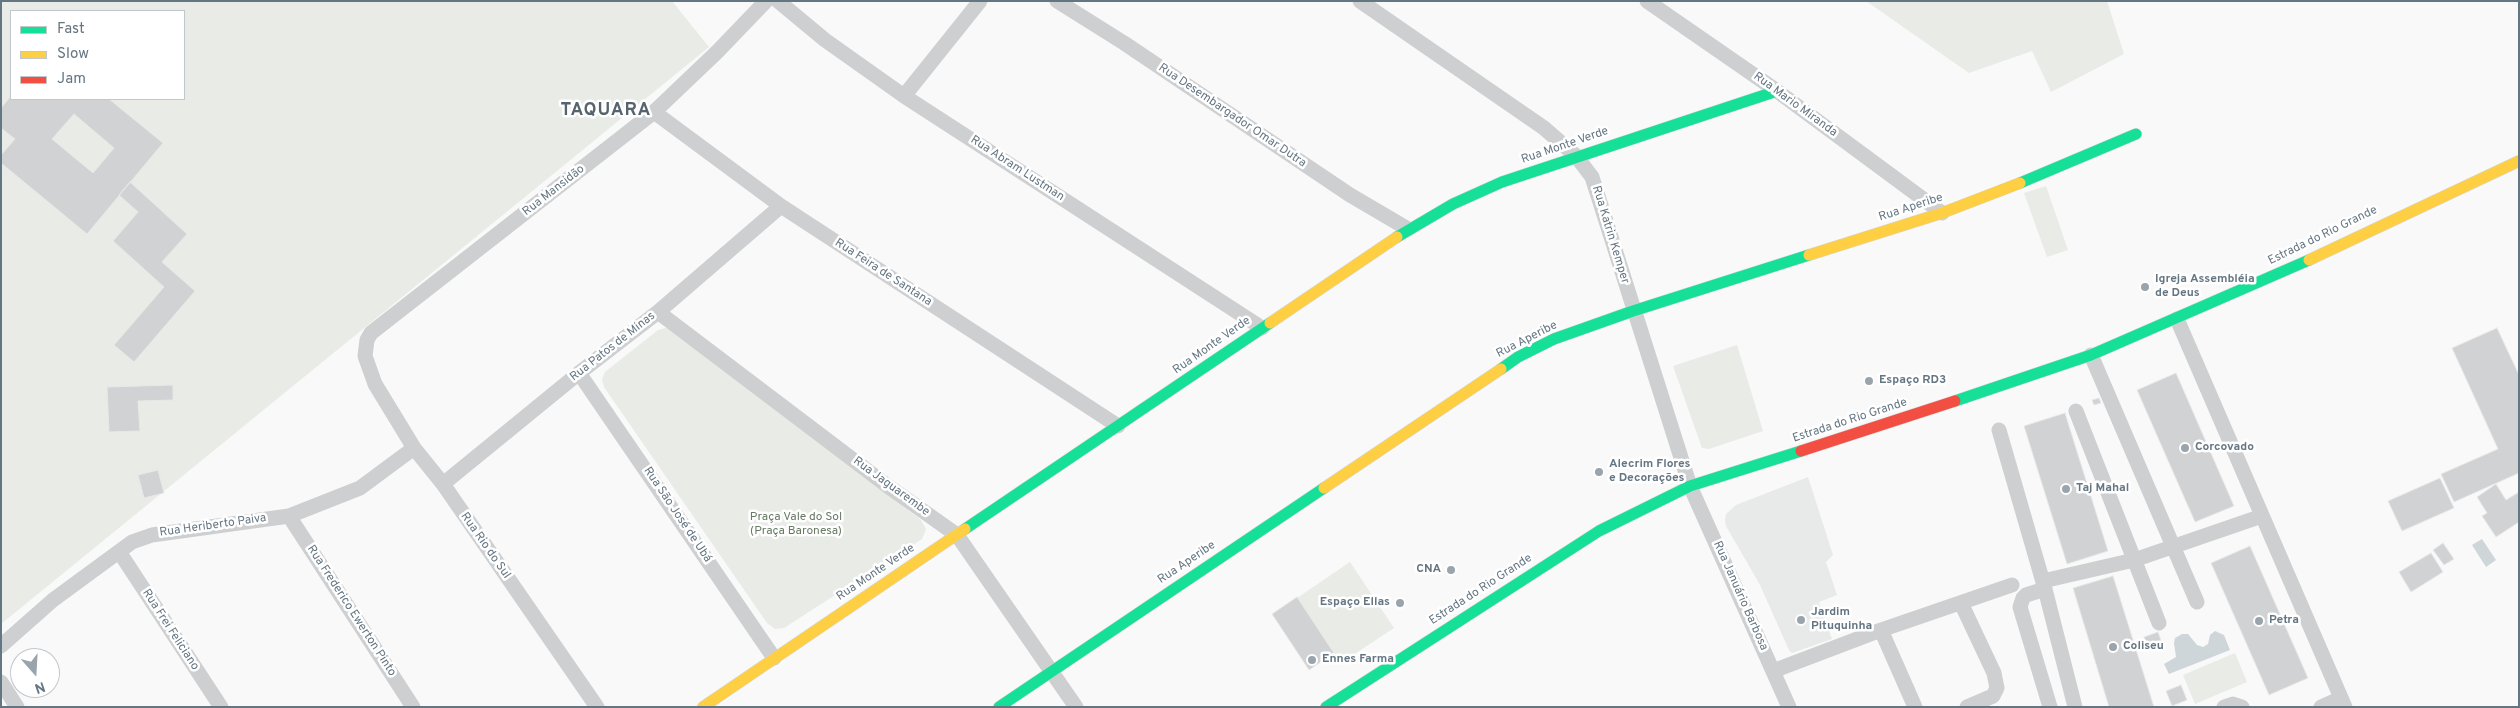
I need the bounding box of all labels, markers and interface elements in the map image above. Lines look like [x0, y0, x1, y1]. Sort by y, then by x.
legend [10, 10, 185, 100]
text: Fast [57, 20, 85, 39]
text: Slow [57, 45, 89, 64]
street label: Rua Desembargador Omar Dutra [1155, 61, 1309, 171]
text: Jam [57, 70, 86, 89]
street label: Rua Mario Miranda [1750, 70, 1840, 140]
district label: TAQUARA [560, 100, 652, 122]
street label: Rua Monte Verde [1520, 124, 1610, 168]
street label: Rua Abram Lustman [967, 133, 1067, 205]
street label: Rua Mansidão [520, 162, 588, 220]
street label: Rua Katrin Kemper [1588, 184, 1632, 286]
street label: Rua Aperibe [1877, 191, 1945, 225]
street label: Estrada do Rio Grande [2266, 203, 2380, 269]
street label: Rua Feira de Santana [832, 236, 934, 310]
place label: Igreja Assembléia de Deus [2155, 273, 2255, 301]
marker: Igreja Assembléia de Deus [2139, 281, 2151, 293]
street label: Rua Patos de Minas [568, 309, 658, 385]
street label: Rua Monte Verde [1171, 314, 1253, 378]
street label: Rua Aperibe [1494, 318, 1560, 362]
place label: Espaço RD3 [1879, 374, 1946, 388]
marker: Espaço RD3 [1863, 375, 1875, 387]
street label: Estrada do Rio Grande [1791, 396, 1909, 446]
place label: Corcovado [2195, 441, 2254, 455]
marker: Corcovado [2179, 442, 2191, 454]
street label: Rua Jaguarembe [850, 454, 932, 520]
place label: Alecrim Flores e Decorações [1609, 458, 1691, 486]
street label: Rua São José de Ubá [640, 465, 714, 565]
marker: Alecrim Flores e Decorações [1593, 466, 1605, 478]
place label: Taj Mahal [2076, 482, 2129, 496]
marker: Taj Mahal [2060, 483, 2072, 495]
street label: Rua Rio do Sul [457, 510, 513, 582]
street label: Rua Heriberto Paiva [159, 511, 267, 541]
park label: Praça Vale do Sol (Praça Baronesa) [750, 511, 842, 539]
street label: Rua Aperibe [1155, 538, 1219, 588]
street label: Rua Januário Barbosa [1709, 539, 1771, 653]
street label: Rua Monte Verde [834, 542, 918, 604]
street label: Rua Frederico Ewerton Pinto [303, 543, 399, 679]
street label: Estrada do Rio Grande [1427, 551, 1535, 629]
place label: CNA [1416, 563, 1441, 577]
marker: CNA [1445, 564, 1457, 576]
street label: Rua Frei Feliciano [138, 587, 202, 673]
place label: Espaço Ellas [1320, 596, 1390, 610]
marker: Espaço Ellas [1394, 597, 1406, 609]
place label: Jardim Pituquinha [1811, 606, 1872, 634]
marker: Jardim Pituquinha [1795, 614, 1807, 626]
place label: Petra [2269, 614, 2299, 628]
marker: Petra [2253, 615, 2265, 627]
place label: Coliseu [2123, 640, 2164, 654]
marker: Coliseu [2107, 641, 2119, 653]
north arrow [10, 648, 60, 698]
place label: Ennes Farma [1322, 653, 1394, 667]
marker: Ennes Farma [1306, 654, 1318, 666]
text: N [32, 677, 47, 696]

